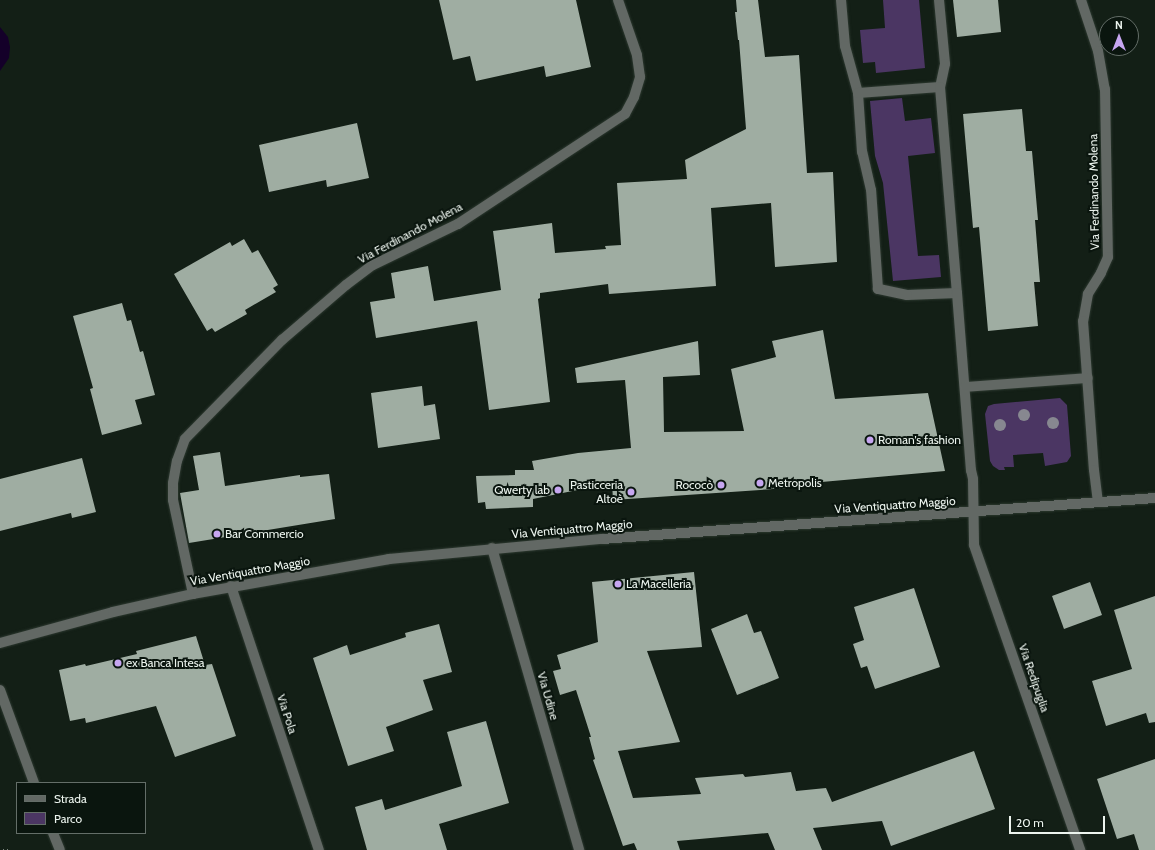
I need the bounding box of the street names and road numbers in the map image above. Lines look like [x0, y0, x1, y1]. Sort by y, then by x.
street label: Via Ferdinando Molena [1086, 134, 1102, 250]
street label: Via Ferdinando Molena [355, 199, 465, 267]
street label: Via Ventiquattro Maggio [834, 494, 956, 516]
street label: Via Ventiquattro Maggio [511, 517, 633, 541]
street label: Via Ventiquattro Maggio [189, 553, 311, 589]
street label: Via Redipuglia [1016, 642, 1052, 714]
street label: Via Udine [534, 670, 562, 722]
street label: Via Pola [274, 692, 300, 736]

